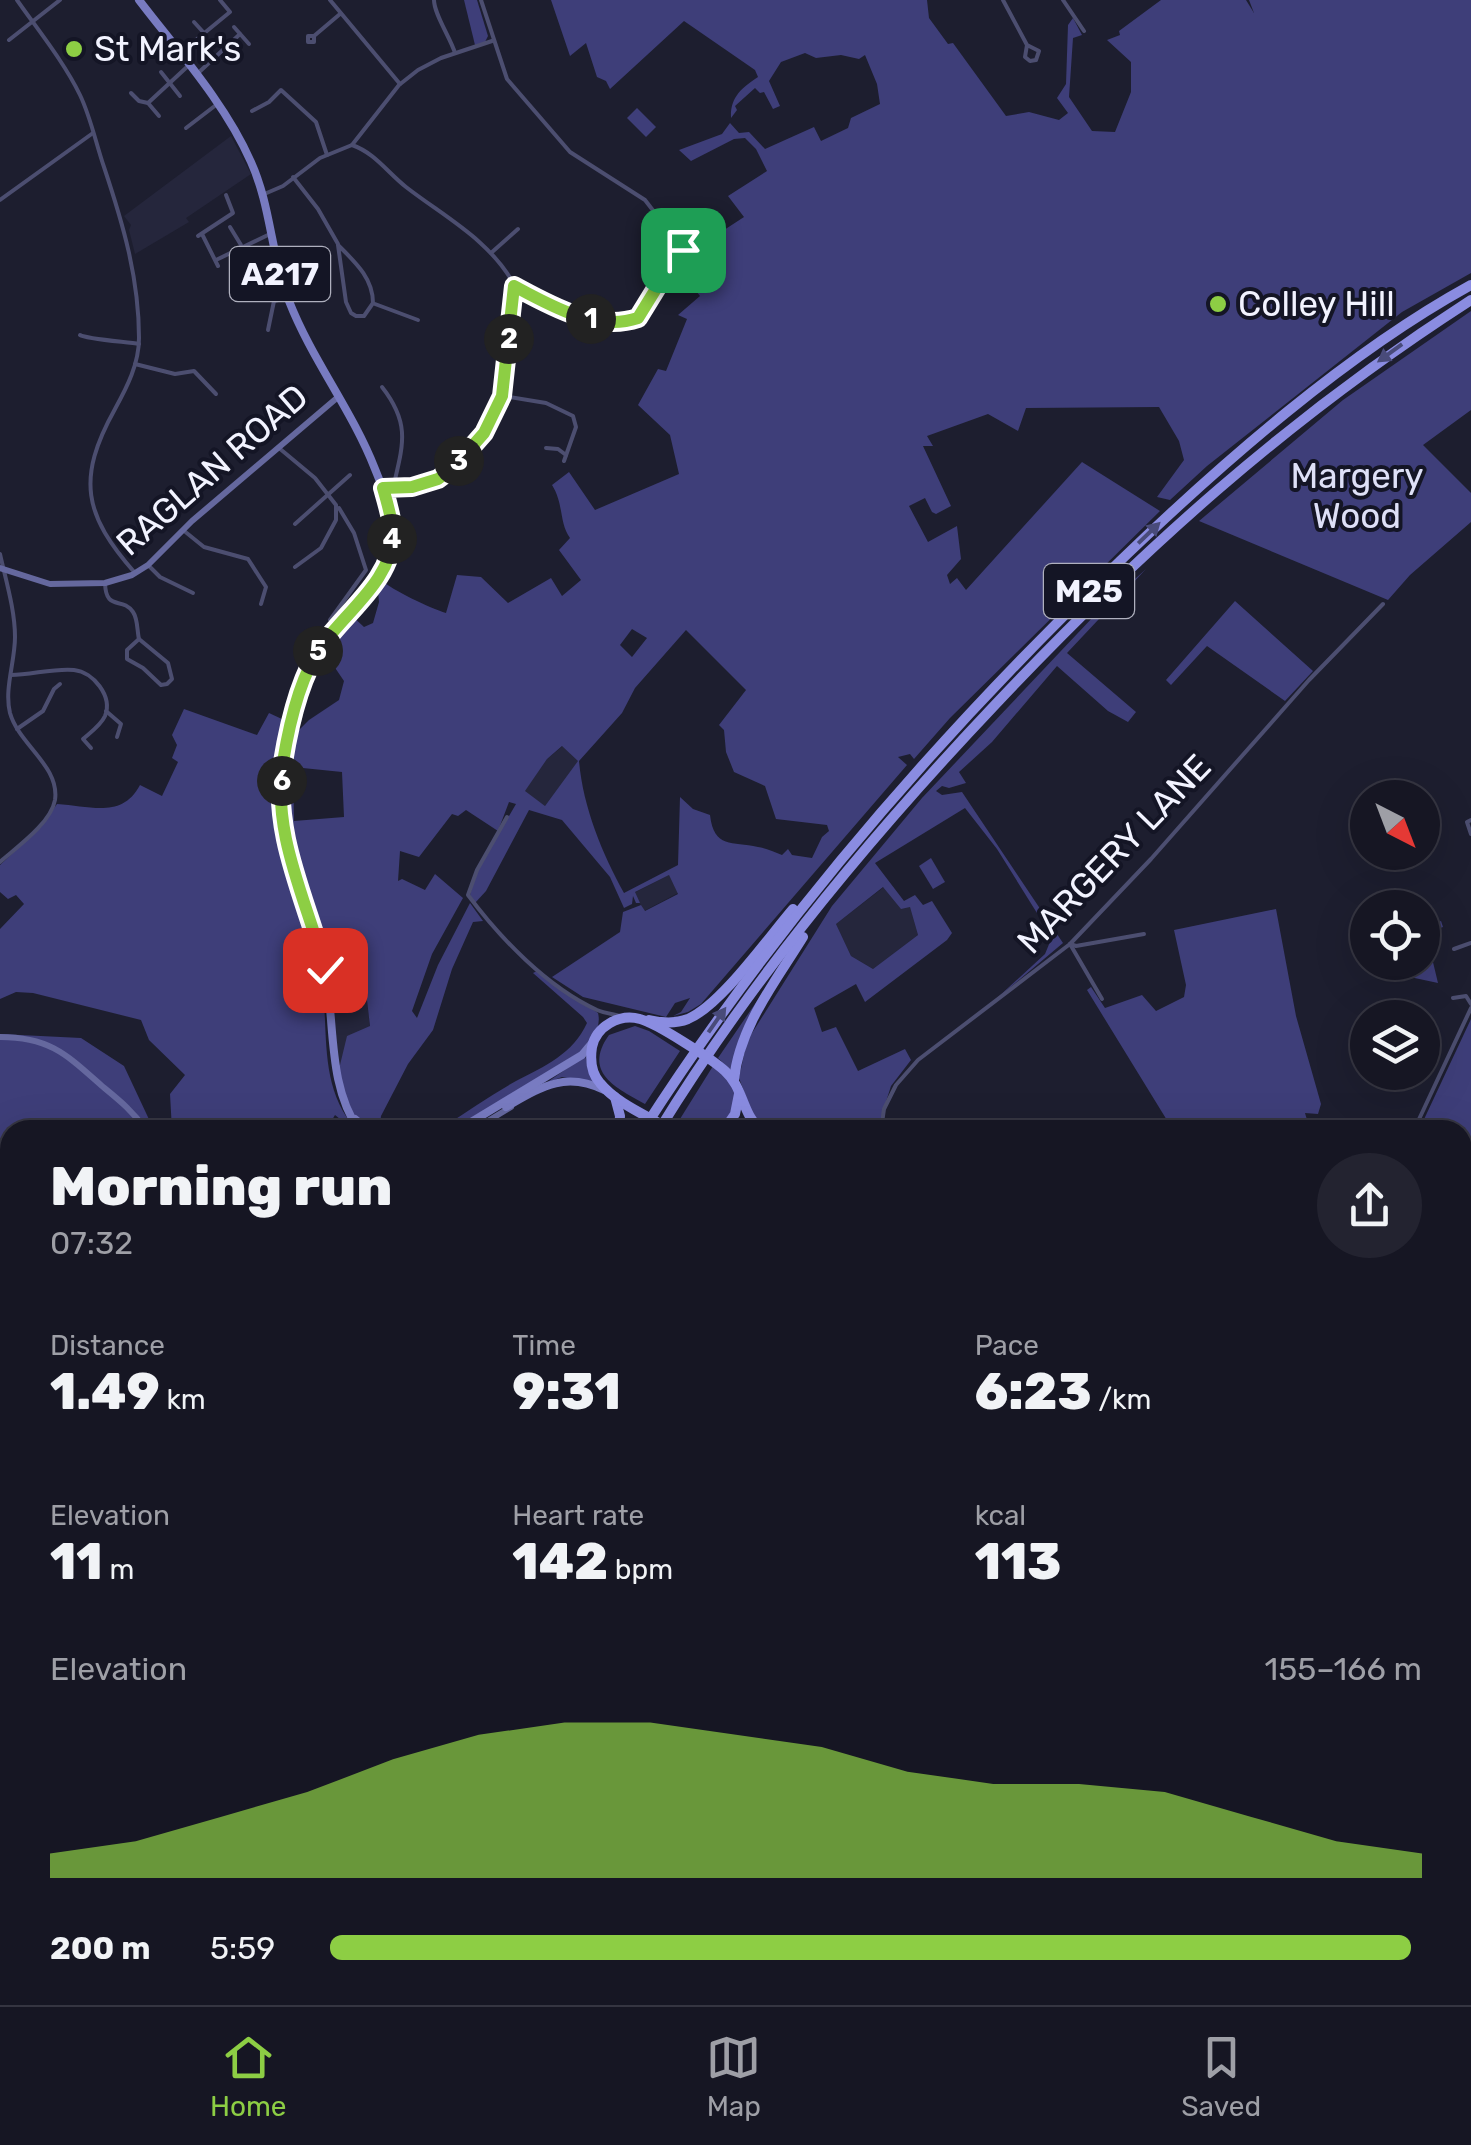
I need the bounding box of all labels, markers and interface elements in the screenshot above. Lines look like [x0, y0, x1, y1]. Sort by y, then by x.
place label: St Mark's [94, 28, 241, 70]
marker: St Mark's [63, 38, 85, 60]
pin [641, 208, 726, 293]
icon: arrive [656, 223, 711, 278]
road number: A217 [230, 247, 330, 301]
place label: Colley Hill [1238, 283, 1395, 325]
marker: Colley Hill [1207, 293, 1229, 315]
pin: 1 [566, 294, 616, 344]
text: 1 [584, 302, 598, 335]
pin: 2 [484, 314, 534, 364]
text: 2 [500, 322, 518, 355]
one-way arrow [1377, 343, 1403, 363]
street label: RAGLAN ROAD [108, 376, 316, 564]
pin: 3 [434, 436, 484, 486]
text: 3 [450, 444, 468, 477]
park label: Margery Wood [1290, 455, 1424, 537]
pin: 4 [367, 514, 417, 564]
text: 4 [382, 522, 402, 555]
one-way arrow [1137, 522, 1161, 545]
road number: M25 [1044, 564, 1134, 618]
pin: 5 [293, 626, 343, 676]
text: 5 [309, 634, 327, 667]
street label: MARGERY LANE [1009, 746, 1219, 962]
pin: 6 [257, 756, 307, 806]
text: 6 [273, 764, 291, 797]
north arrow [1350, 780, 1440, 870]
map controls [1350, 780, 1440, 1090]
button: locate [1350, 890, 1440, 980]
pin [283, 928, 368, 1013]
icon: check [298, 943, 353, 998]
button: layers [1350, 1000, 1440, 1090]
one-way arrow [707, 1007, 726, 1033]
button: share [1317, 1153, 1422, 1258]
text: Morning run [50, 1154, 392, 1219]
text: 07:32 [50, 1224, 133, 1262]
text: Distance [50, 1329, 165, 1362]
text: Time [512, 1329, 576, 1362]
text: Pace [975, 1329, 1039, 1362]
text: 1.49 [50, 1362, 160, 1422]
text: 9:31 [512, 1362, 621, 1422]
text: 6:23 [975, 1362, 1092, 1422]
text: km [160, 1383, 206, 1416]
text: /km [1092, 1383, 1151, 1416]
text: Elevation [50, 1499, 170, 1532]
text: Heart rate [512, 1499, 644, 1532]
text: kcal [975, 1499, 1026, 1532]
text: 11 [50, 1532, 103, 1592]
text: 142 [512, 1532, 608, 1592]
text: 113 [975, 1532, 1062, 1592]
text: m [103, 1553, 134, 1586]
text: bpm [608, 1553, 673, 1586]
text: Elevation [50, 1650, 187, 1688]
text: 155–166 m [1265, 1650, 1422, 1688]
text: 200 m [50, 1929, 150, 1967]
text: 5:59 [210, 1929, 275, 1967]
tab: Home [210, 2030, 287, 2123]
tab: Map [706, 2030, 761, 2123]
tab: Saved [1181, 2030, 1261, 2123]

